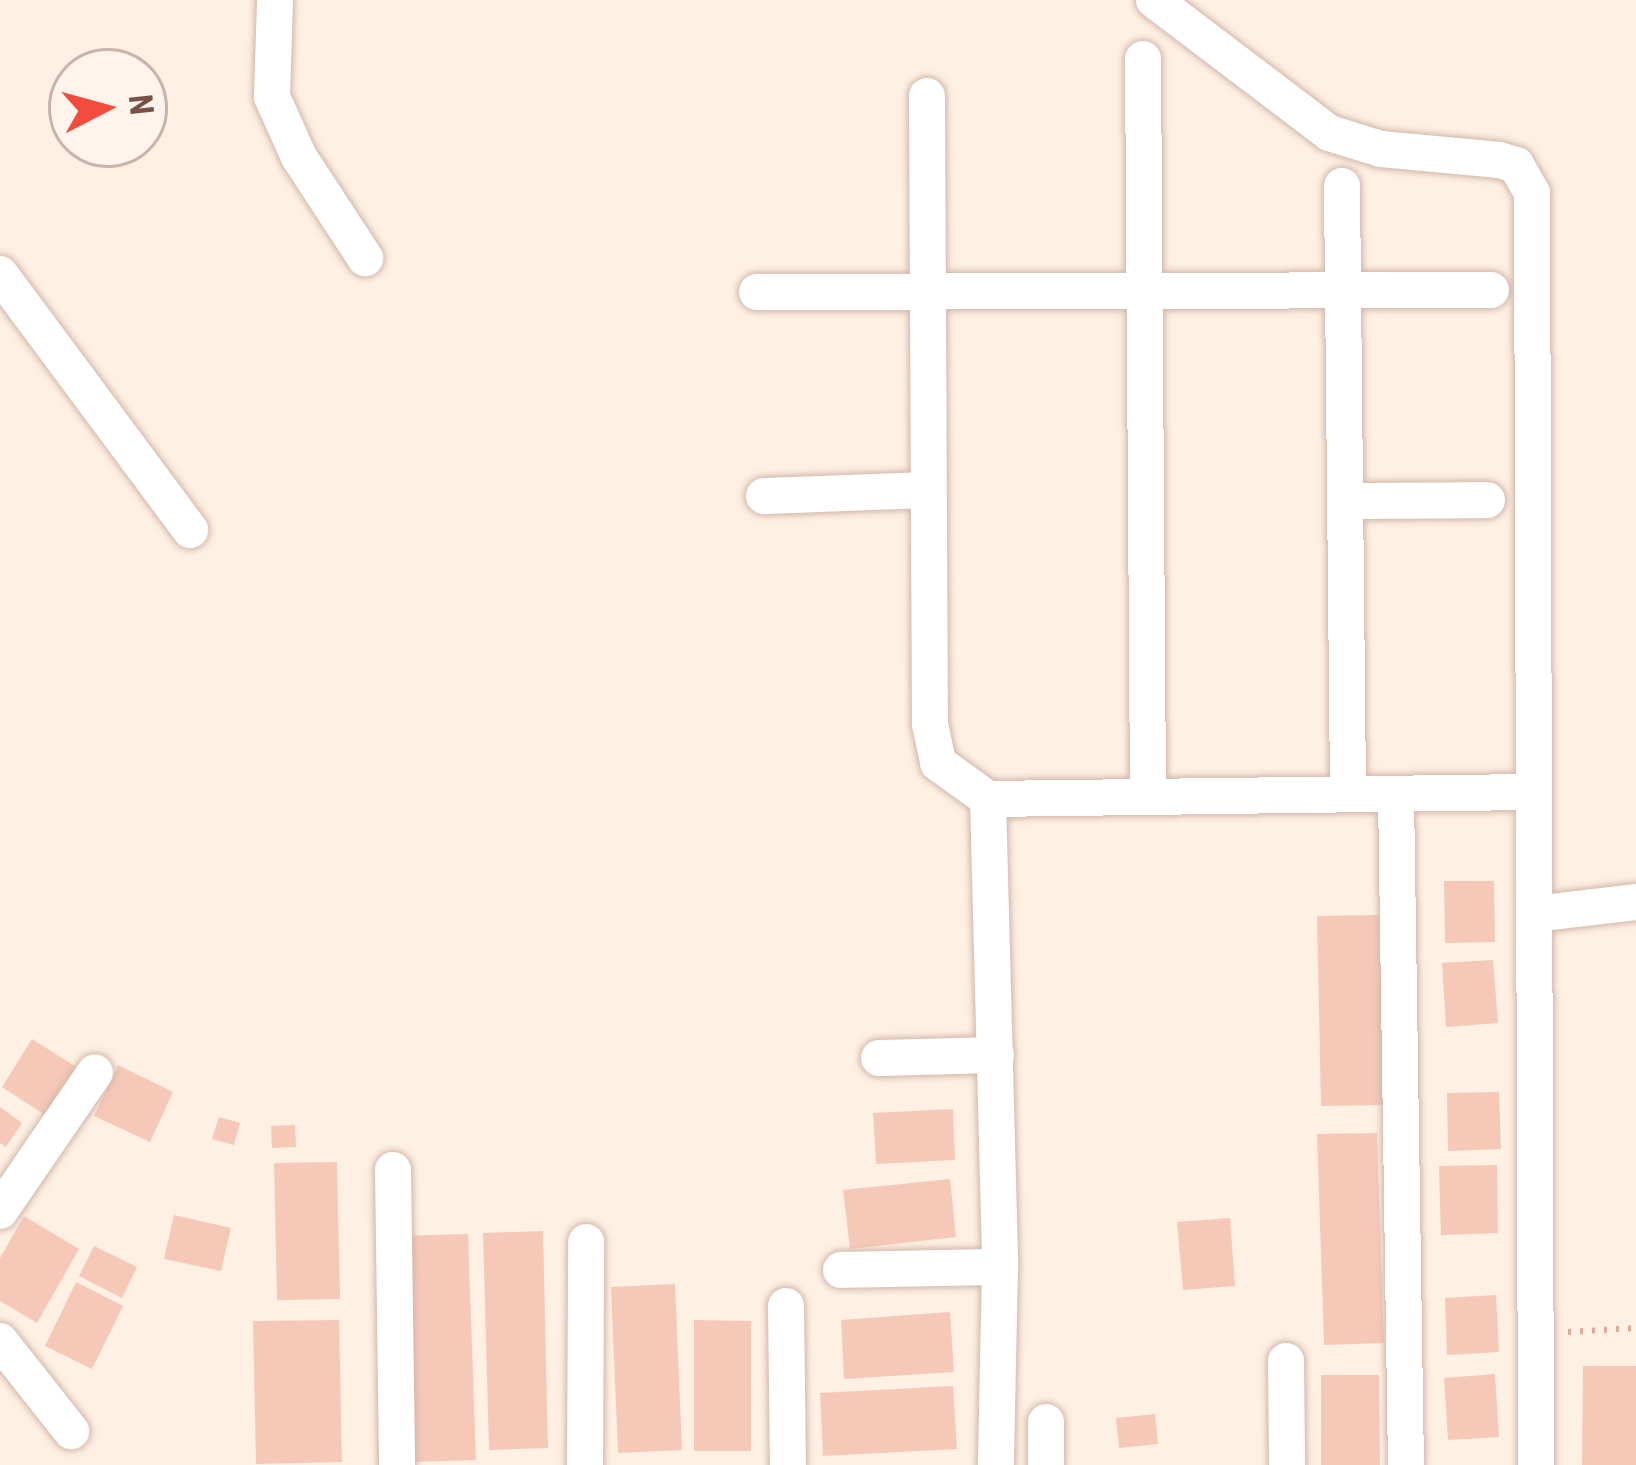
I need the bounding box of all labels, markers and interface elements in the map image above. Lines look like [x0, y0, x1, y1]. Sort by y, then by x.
north arrow [48, 48, 168, 168]
text: N [121, 92, 162, 117]

